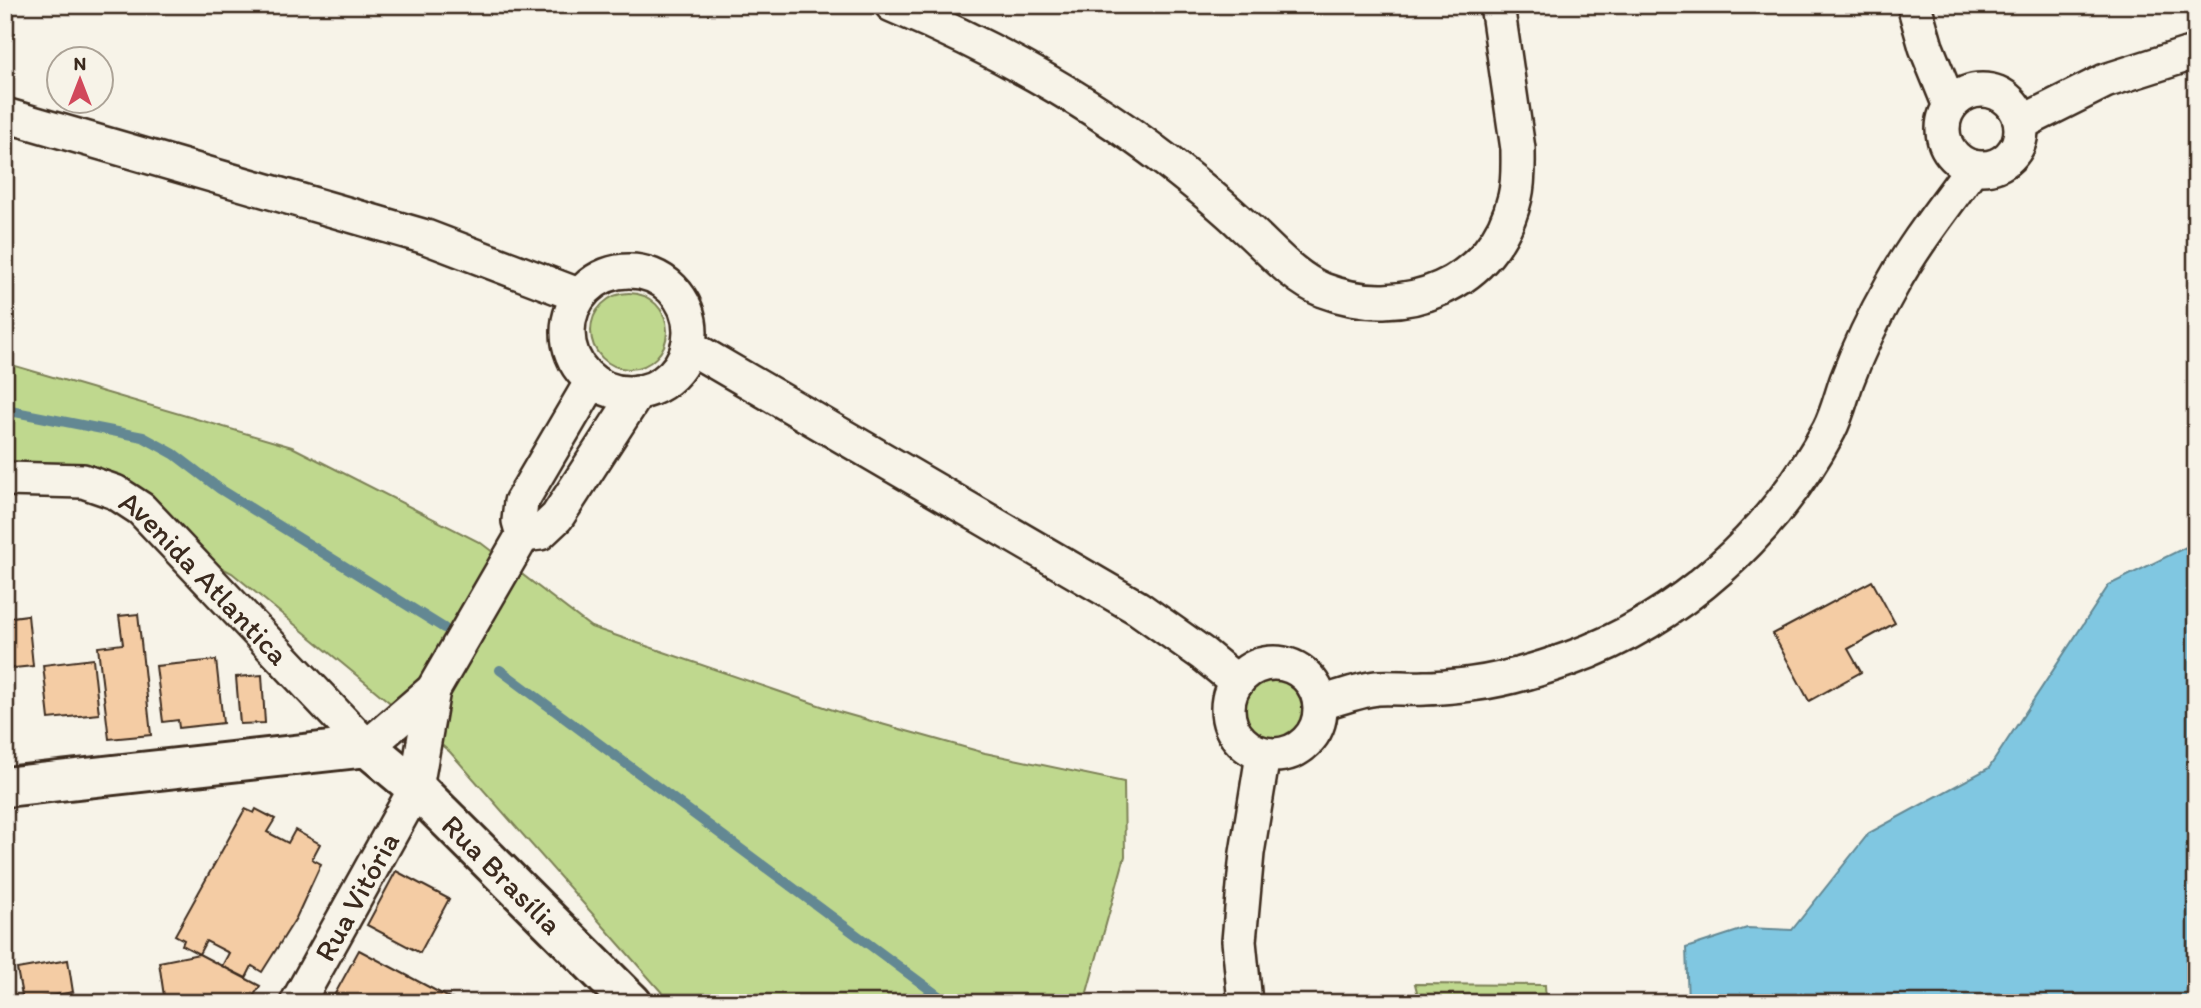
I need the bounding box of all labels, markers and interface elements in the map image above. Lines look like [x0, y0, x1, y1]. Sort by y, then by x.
north arrow [46, 46, 116, 116]
text: N [74, 52, 86, 75]
street label: Avenida Atlantica [113, 482, 298, 673]
street label: Rua Brasília [435, 806, 570, 942]
street label: Rua Vitória [306, 825, 407, 967]

